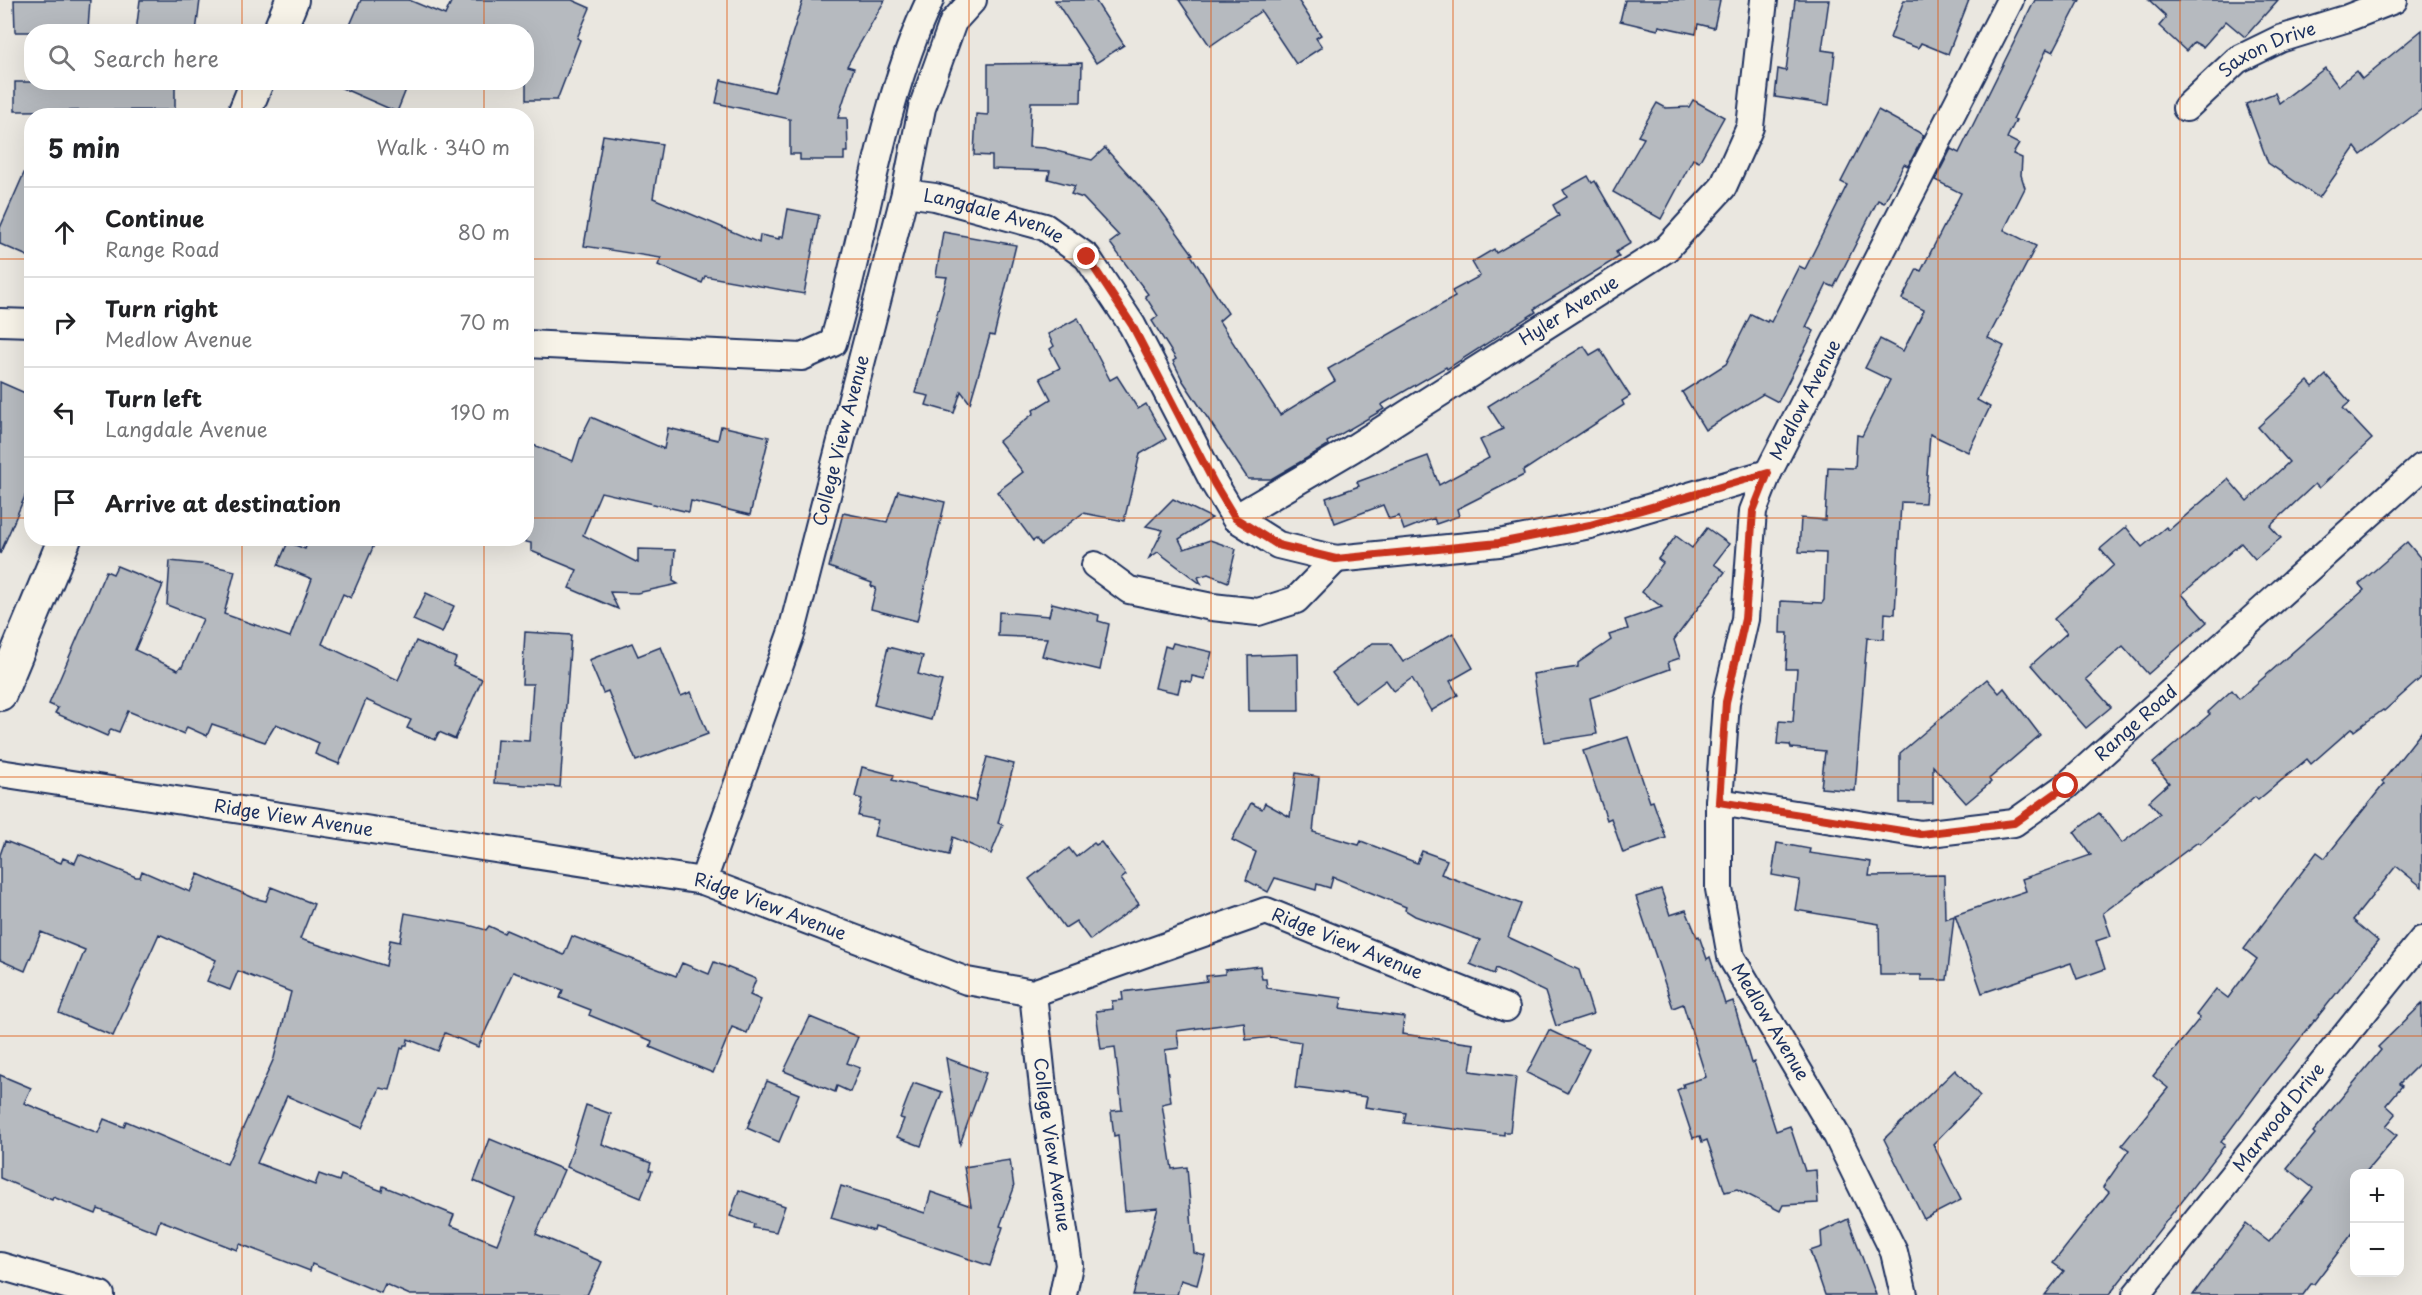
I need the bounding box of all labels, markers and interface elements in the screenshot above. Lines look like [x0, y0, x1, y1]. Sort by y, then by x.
street label: Saxon Drive [2212, 14, 2319, 83]
search box [24, 24, 534, 90]
icon: search [45, 41, 78, 74]
text: Search here [93, 41, 219, 74]
text: 5 min [48, 128, 120, 167]
text: Walk · 340 m [377, 132, 510, 162]
street label: Langdale Avenue [922, 181, 1071, 249]
text: Continue [105, 201, 204, 234]
icon: ahead [48, 216, 81, 249]
text: 80 m [458, 217, 510, 247]
text: Range Road [105, 234, 220, 264]
route end [1073, 243, 1099, 269]
street label: Hyler Avenue [1513, 268, 1623, 351]
text: Turn right [105, 291, 218, 324]
icon: right [48, 306, 81, 339]
text: 70 m [460, 307, 510, 337]
text: Medlow Avenue [105, 324, 252, 354]
street label: Medlow Avenue [1762, 334, 1846, 465]
street label: College View Avenue [805, 352, 875, 529]
text: Turn left [105, 381, 202, 414]
icon: left [48, 396, 81, 429]
text: 190 m [451, 397, 510, 427]
text: Langdale Avenue [105, 414, 268, 444]
icon: arrive [48, 486, 81, 519]
text: Arrive at destination [105, 486, 341, 519]
street label: Range Road [2088, 678, 2182, 767]
route start [2052, 772, 2078, 798]
street label: Ridge View Avenue [212, 791, 375, 842]
street label: Ridge View Avenue [693, 865, 851, 946]
street label: Ridge View Avenue [1268, 900, 1427, 985]
street label: Medlow Avenue [1726, 957, 1817, 1085]
street label: College View Avenue [1028, 1056, 1079, 1234]
street label: Marwood Drive [2226, 1056, 2330, 1177]
map controls [2350, 1169, 2404, 1277]
button: + [2350, 1169, 2404, 1223]
button: − [2350, 1223, 2404, 1277]

